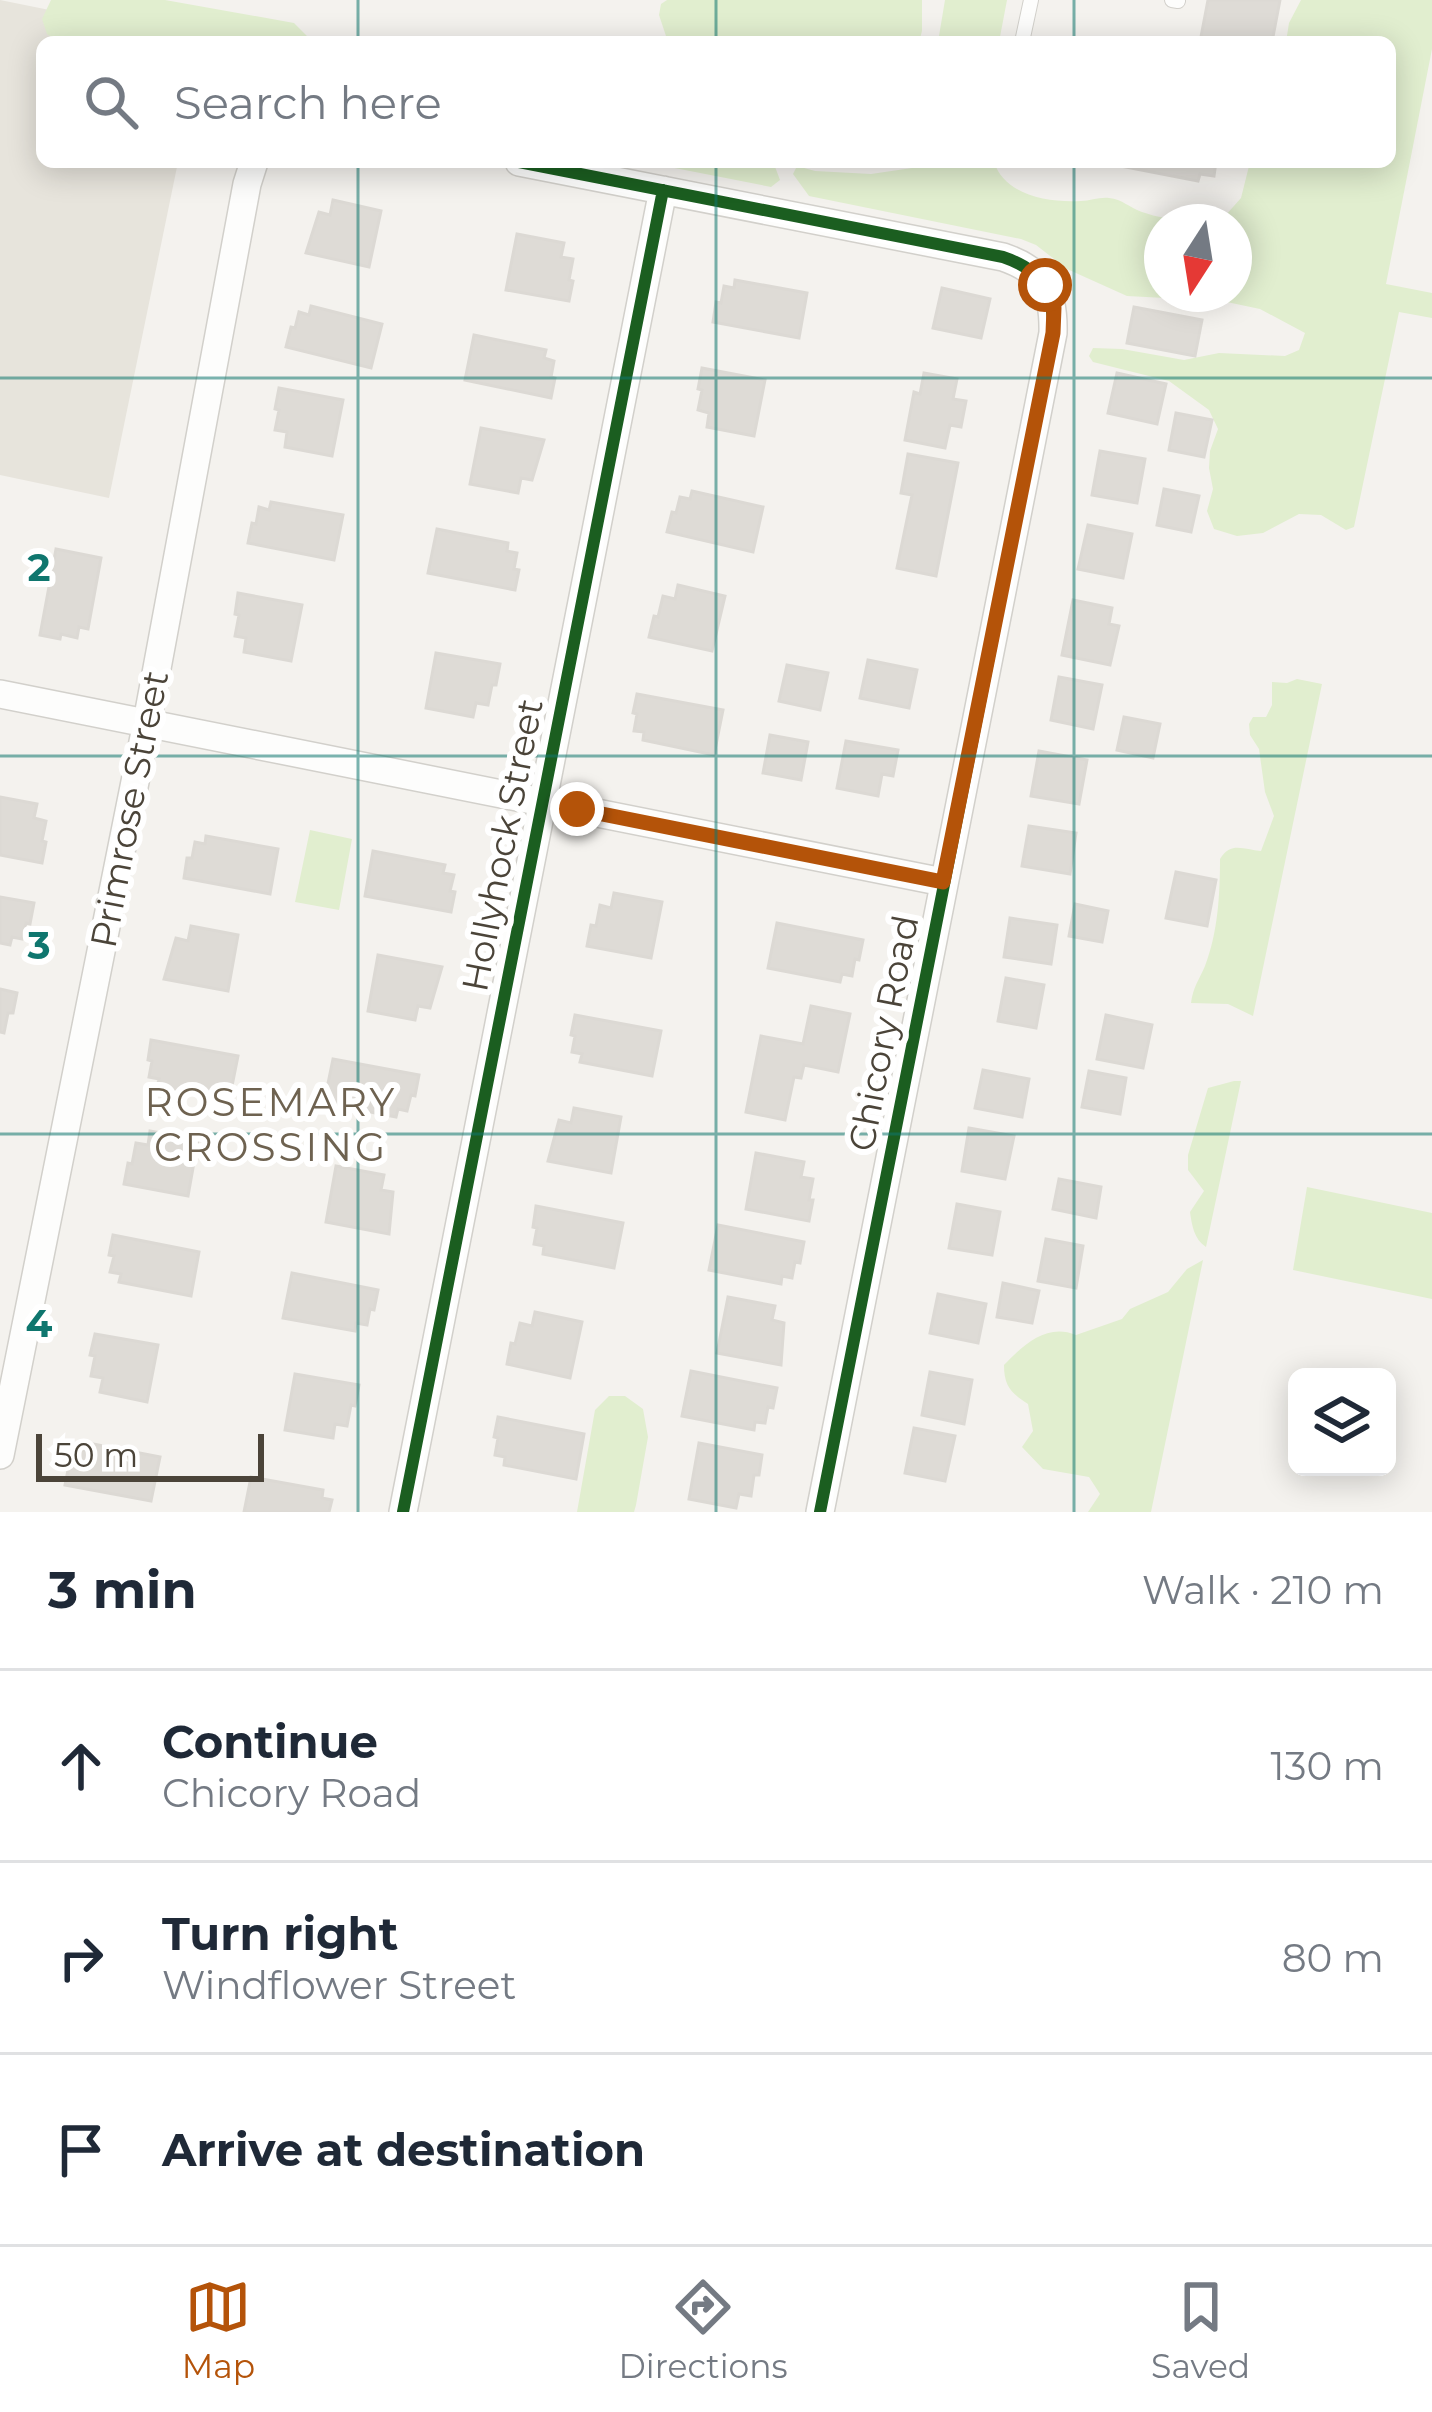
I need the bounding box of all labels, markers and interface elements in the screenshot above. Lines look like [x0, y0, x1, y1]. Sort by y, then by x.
search box [36, 36, 1396, 168]
icon: search [78, 69, 144, 135]
text: Search here [174, 75, 442, 130]
north arrow [1144, 204, 1252, 312]
route start [1018, 258, 1072, 312]
text: 2 [27, 543, 51, 591]
street label: Primrose Street [81, 667, 177, 951]
street label: Hollyhock Street [452, 695, 552, 995]
route end [550, 782, 604, 836]
street label: Chicory Road [839, 911, 927, 1155]
text: 3 [26, 921, 51, 969]
district label: ROSEMARY CROSSING [145, 1078, 397, 1171]
text: 4 [26, 1299, 53, 1347]
map controls [1288, 1368, 1396, 1476]
button: layers [1288, 1368, 1396, 1476]
scale bar [36, 1428, 264, 1481]
text: 50 m [54, 1435, 138, 1475]
text: 3 min [48, 1559, 197, 1621]
text: Walk · 210 m [1142, 1566, 1384, 1614]
text: Continue [162, 1714, 378, 1769]
icon: ahead [48, 1733, 114, 1799]
text: 130 m [1271, 1742, 1384, 1790]
text: Chicory Road [162, 1769, 421, 1817]
text: Turn right [162, 1906, 398, 1961]
icon: right [48, 1925, 114, 1991]
text: 80 m [1282, 1934, 1384, 1982]
text: Windflower Street [162, 1961, 516, 2009]
icon: arrive [48, 2117, 114, 2183]
text: Arrive at destination [162, 2122, 645, 2177]
tab: Map [182, 2274, 255, 2386]
tab: Directions [619, 2274, 788, 2386]
tab: Saved [1151, 2274, 1250, 2386]

